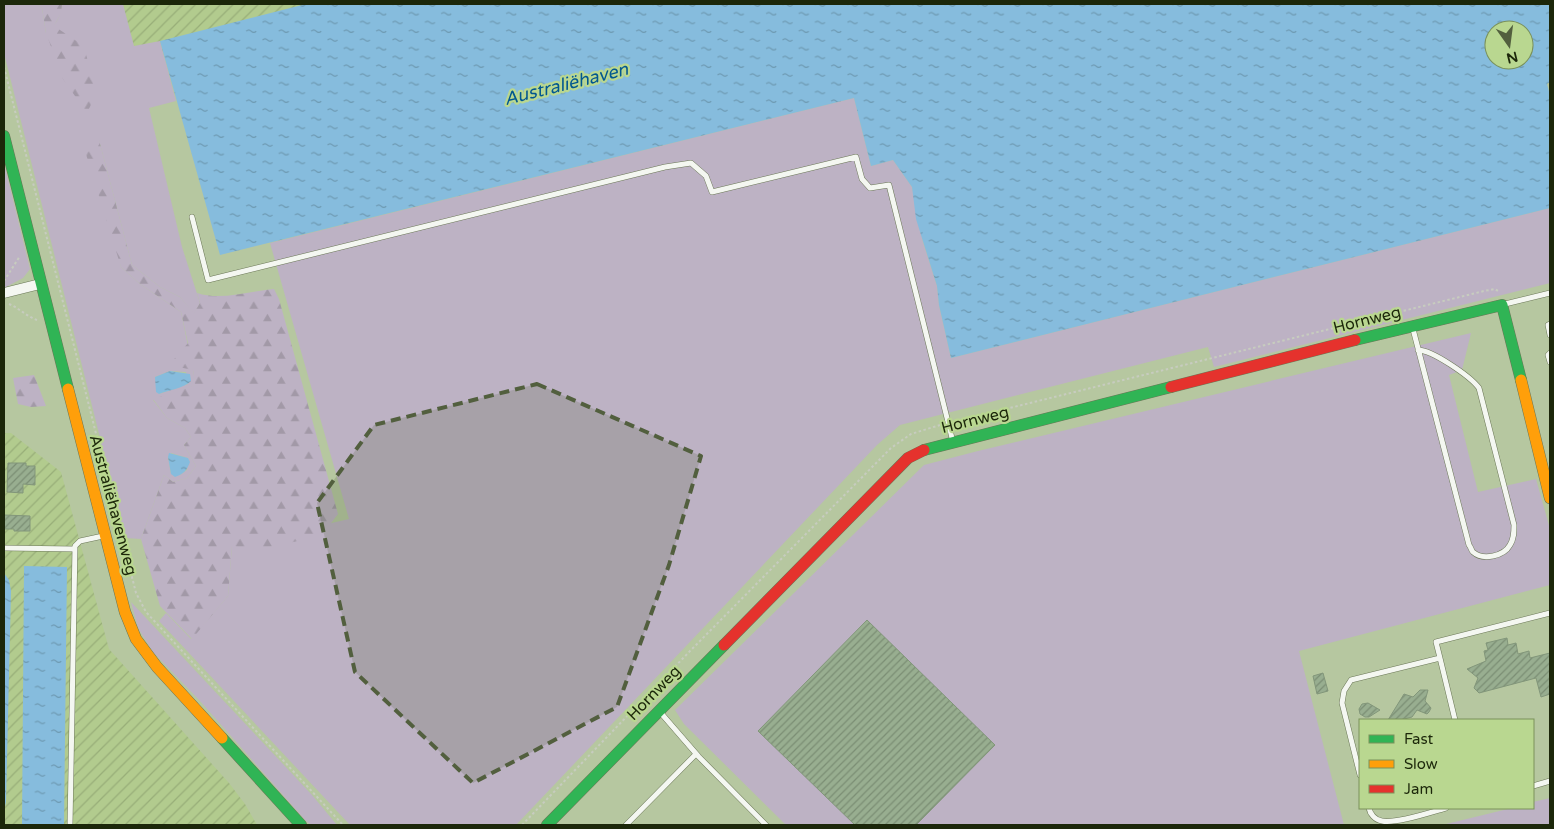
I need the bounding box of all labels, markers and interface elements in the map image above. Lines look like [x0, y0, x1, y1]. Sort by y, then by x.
north arrow [1484, 20, 1534, 70]
text: N [1505, 48, 1520, 67]
water label: Australiëhaven [502, 58, 631, 110]
street label: Hornweg [1331, 302, 1403, 338]
street label: Hornweg [939, 402, 1011, 438]
street label: Australiëhavenweg [85, 433, 141, 577]
street label: Hornweg [623, 661, 685, 725]
legend [1359, 719, 1534, 809]
text: Fast [1404, 730, 1434, 748]
text: Slow [1404, 755, 1438, 773]
text: Jam [1404, 780, 1433, 798]

